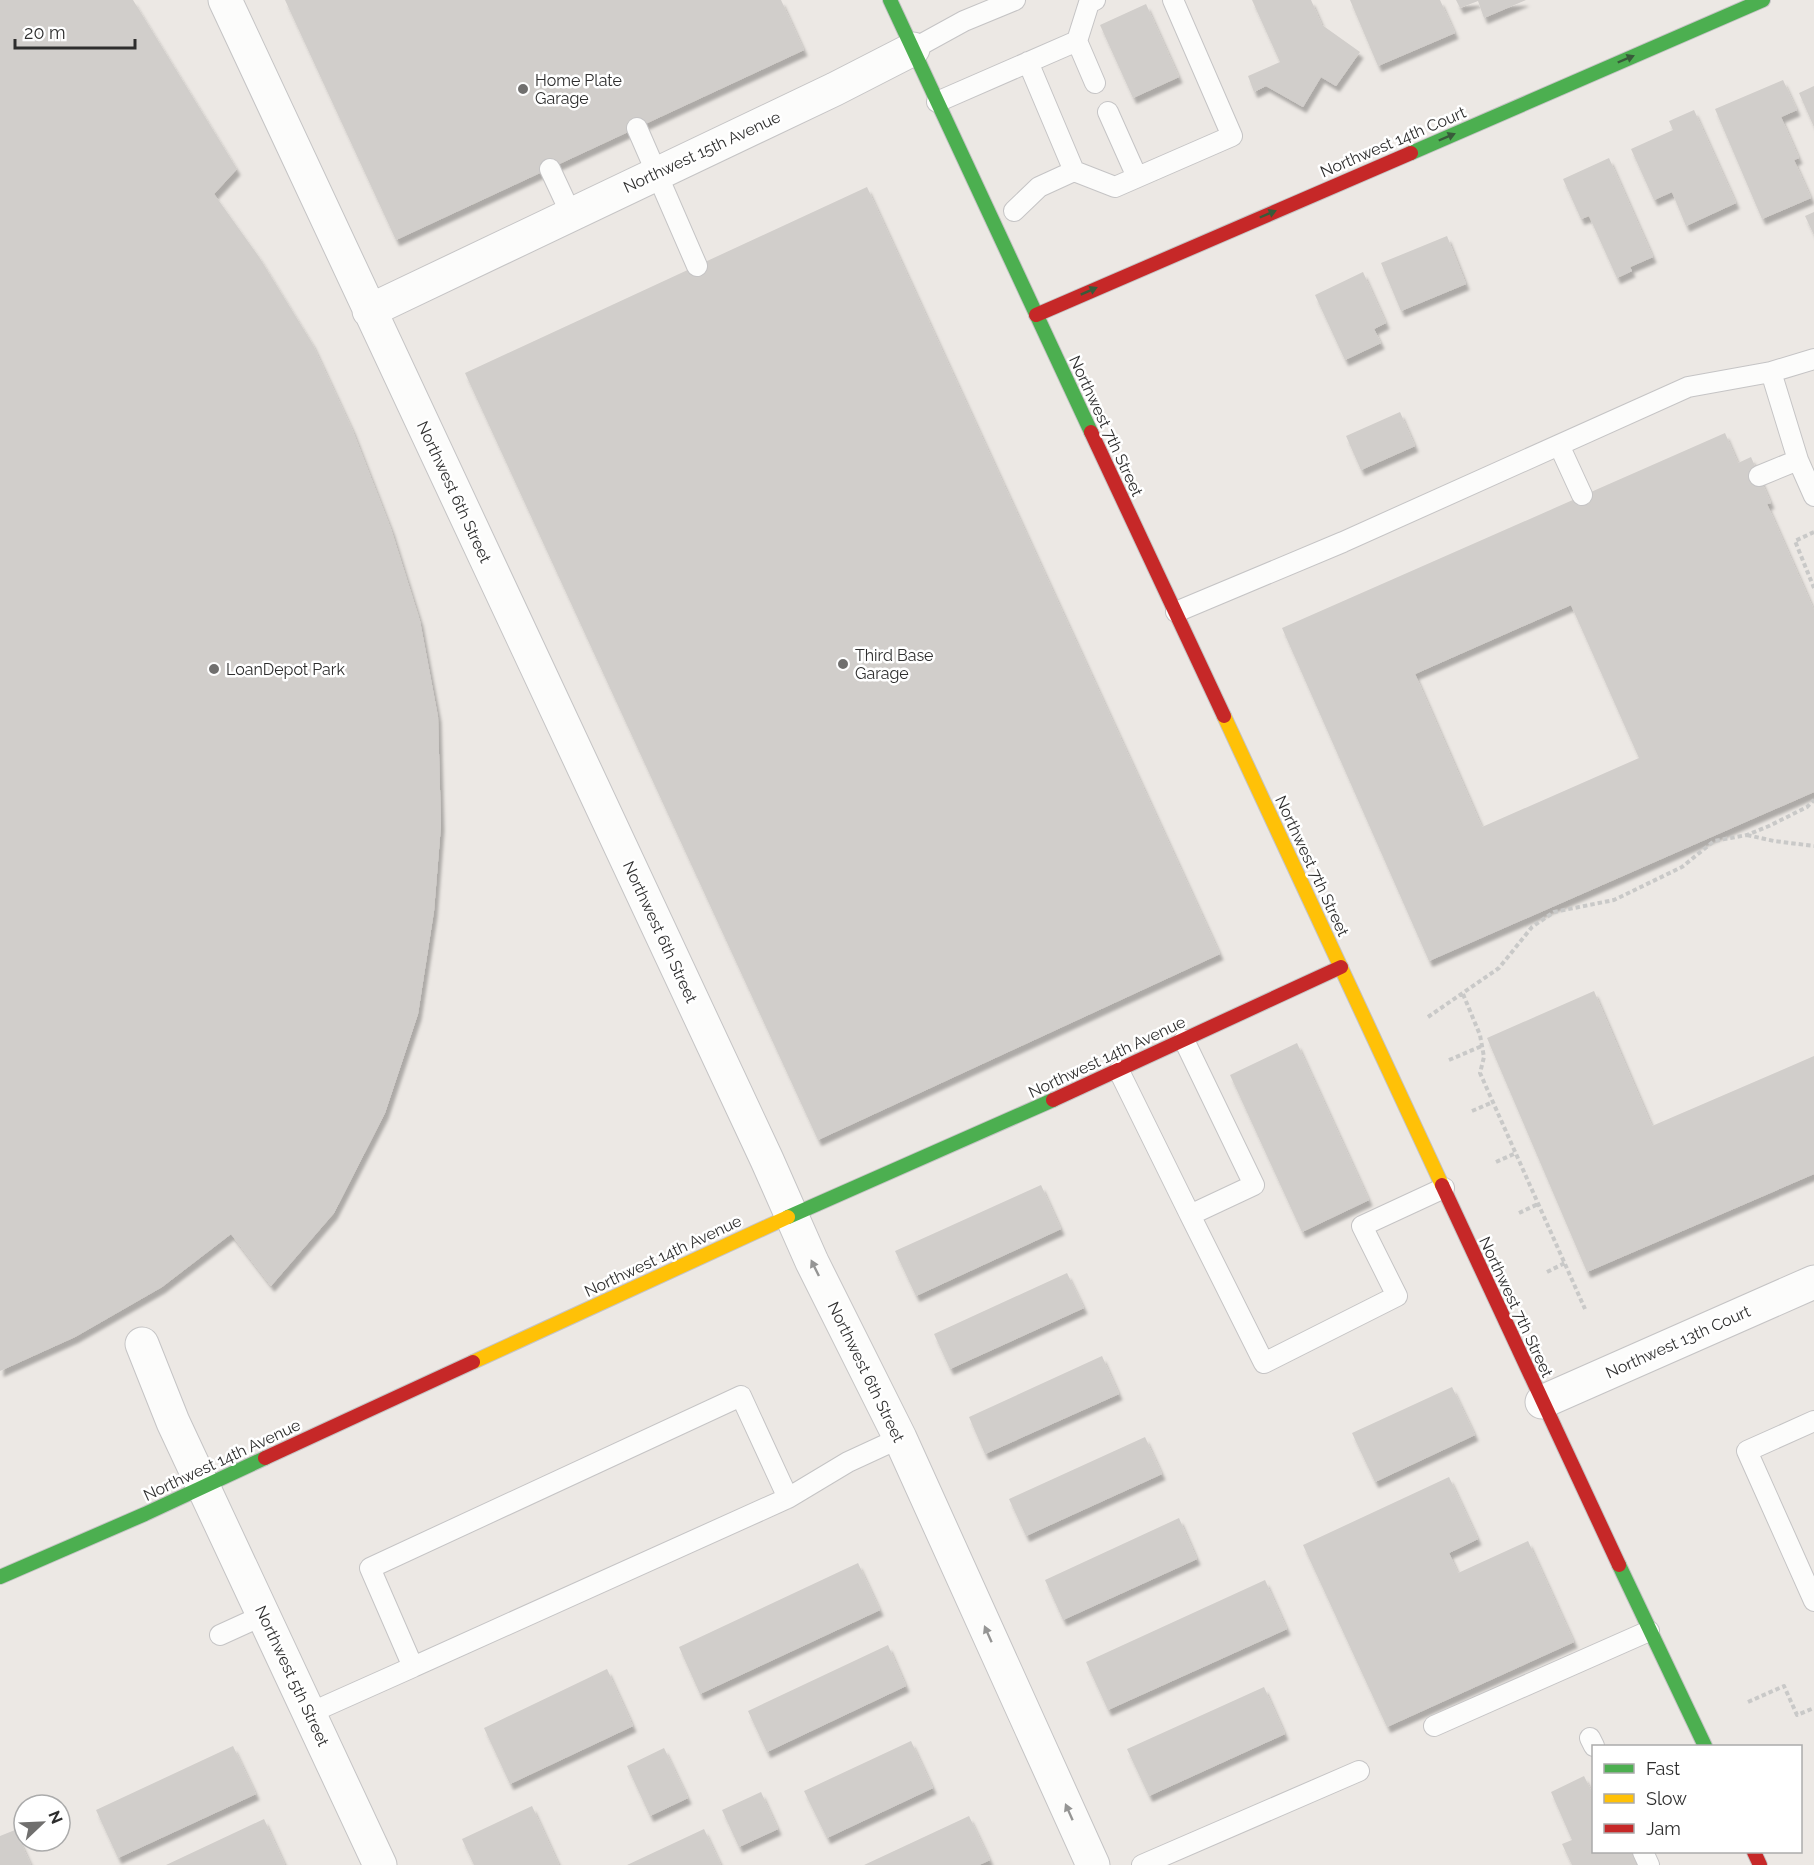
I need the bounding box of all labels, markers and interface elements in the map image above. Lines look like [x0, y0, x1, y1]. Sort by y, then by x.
scale bar [15, 12, 135, 50]
text: 20 m [24, 22, 66, 43]
one-way arrow [1618, 54, 1636, 64]
place label: Home Plate Garage [535, 71, 622, 108]
marker: Home Plate Garage [516, 82, 530, 96]
street label: Northwest 14th Court [1317, 102, 1469, 181]
street label: Northwest 15th Avenue [620, 107, 784, 197]
one-way arrow [1439, 132, 1456, 141]
one-way arrow [1260, 209, 1278, 219]
one-way arrow [1081, 287, 1098, 296]
street label: Northwest 7th Street [1065, 353, 1147, 500]
street label: Northwest 6th Street [413, 418, 495, 566]
place label: Third Base Garage [855, 646, 934, 683]
marker: Third Base Garage [836, 657, 850, 671]
place label: LoanDepot Park [226, 660, 345, 679]
marker: LoanDepot Park [207, 662, 221, 676]
street label: Northwest 7th Street [1271, 793, 1353, 940]
street label: Northwest 6th Street [619, 858, 701, 1006]
street label: Northwest 14th Avenue [1025, 1012, 1189, 1102]
street label: Northwest 14th Avenue [581, 1211, 745, 1301]
street label: Northwest 7th Street [1475, 1234, 1557, 1381]
one-way arrow [810, 1260, 819, 1277]
street label: Northwest 6th Street [824, 1299, 909, 1446]
street label: Northwest 13th Court [1603, 1301, 1754, 1382]
street label: Northwest 14th Avenue [140, 1415, 304, 1505]
street label: Northwest 5th Street [251, 1603, 333, 1750]
one-way arrow [984, 1626, 993, 1643]
legend [1592, 1745, 1802, 1853]
text: Fast [1646, 1758, 1680, 1779]
text: Slow [1646, 1788, 1687, 1809]
north arrow [12, 1793, 72, 1853]
one-way arrow [1064, 1802, 1074, 1820]
text: N [44, 1808, 66, 1827]
text: Jam [1646, 1818, 1681, 1839]

